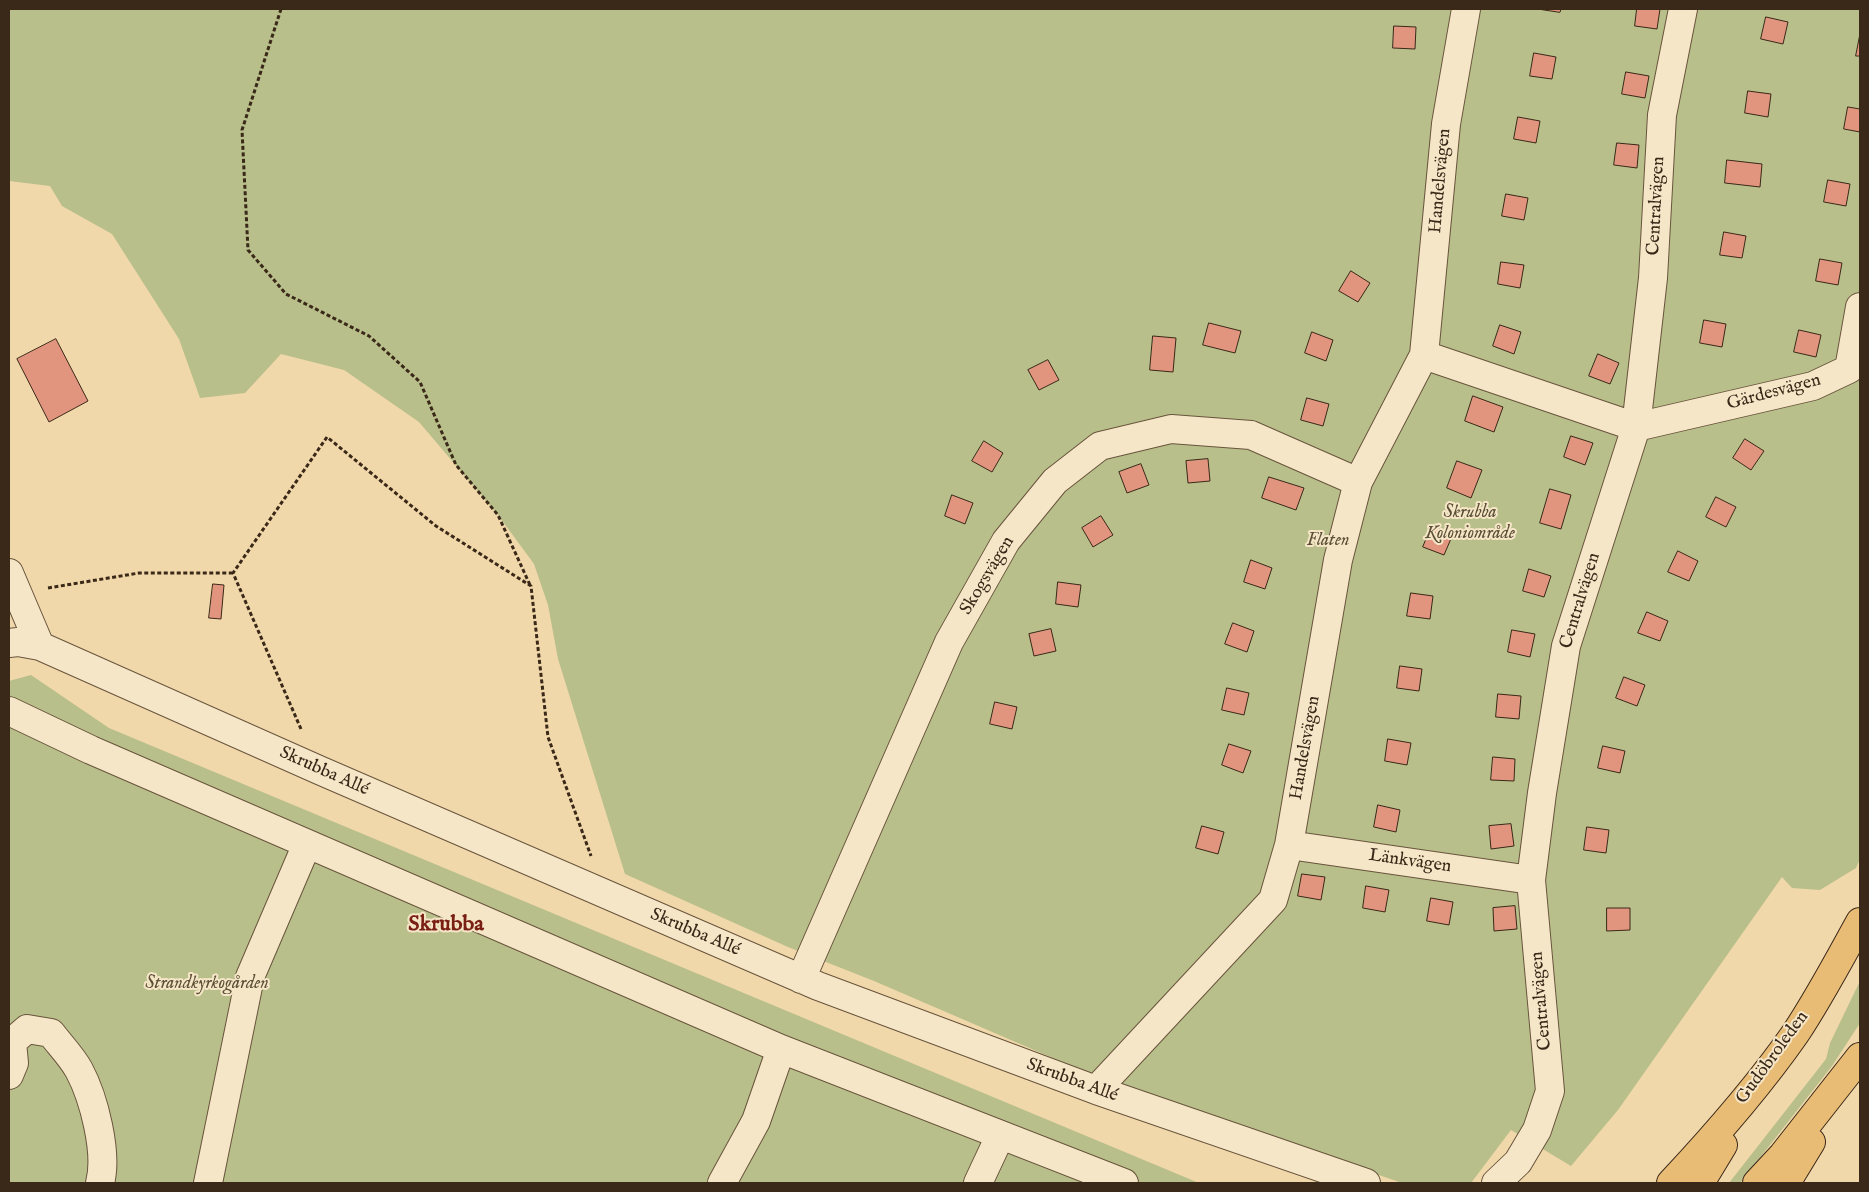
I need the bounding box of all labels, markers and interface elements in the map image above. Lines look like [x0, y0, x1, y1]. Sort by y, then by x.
street label: Handelsvägen [1426, 128, 1456, 234]
street label: Centralvägen [1644, 156, 1670, 256]
street label: Gärdesvägen [1725, 370, 1823, 416]
park label: Skrubba Koloniområde [1425, 502, 1515, 544]
park label: Flaten [1307, 530, 1349, 552]
street label: Skogsvägen [956, 533, 1020, 619]
street label: Centralvägen [1556, 550, 1606, 652]
street label: Handelsvägen [1286, 694, 1326, 802]
street label: Skrubba Allé [276, 743, 372, 801]
street label: Länkvägen [1367, 846, 1453, 878]
street label: Skrubba Allé [647, 904, 743, 962]
district label: Skrubba [408, 912, 484, 938]
street label: Centralvägen [1527, 951, 1557, 1051]
park label: Strandkyrkogården [145, 973, 269, 995]
street label: Gudöbroleden [1732, 1007, 1814, 1109]
street label: Skrubba Allé [1023, 1054, 1121, 1108]

